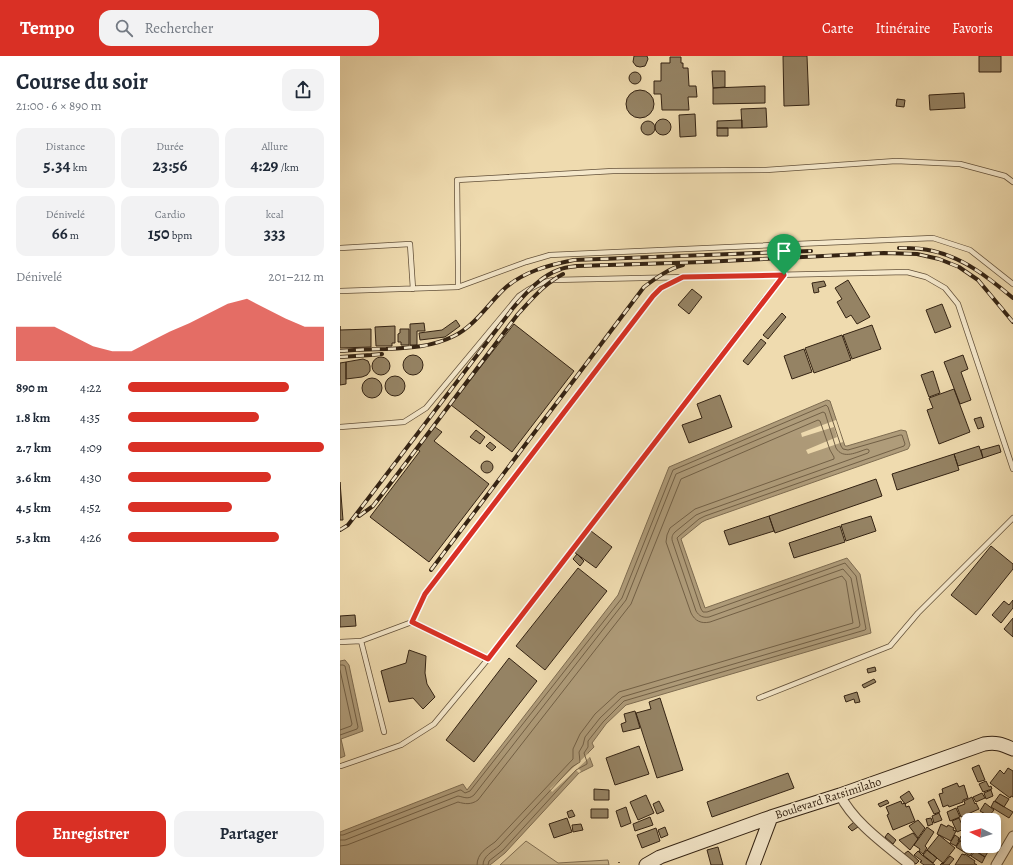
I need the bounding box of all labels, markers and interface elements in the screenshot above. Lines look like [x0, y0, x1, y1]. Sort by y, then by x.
search box [99, 10, 379, 46]
text: Tempo [20, 15, 75, 41]
icon: search [113, 17, 135, 39]
text: Rechercher [145, 18, 214, 38]
text: Carte [822, 19, 853, 38]
text: Itinéraire [875, 19, 930, 38]
text: Favoris [952, 19, 993, 38]
text: Course du soir [16, 67, 148, 97]
button: share [282, 69, 324, 111]
text: 21:00 · 6 × 890 m [16, 97, 102, 114]
text: Distance [46, 139, 85, 154]
text: Durée [156, 139, 184, 154]
text: Allure [261, 139, 288, 154]
text: 5.34 [43, 154, 71, 177]
text: 23:56 [153, 154, 187, 177]
text: 4:29 [250, 154, 279, 177]
text: km [71, 160, 87, 175]
text: /km [279, 160, 299, 175]
text: Dénivelé [46, 207, 85, 222]
text: Cardio [155, 207, 185, 222]
text: kcal [266, 207, 283, 222]
text: 66 [52, 222, 68, 245]
text: 150 [148, 222, 170, 245]
text: 333 [264, 222, 286, 245]
text: m [68, 228, 79, 243]
text: bpm [170, 228, 192, 243]
pin [767, 234, 801, 275]
icon: arrive [773, 240, 795, 262]
text: Dénivelé [16, 268, 62, 285]
text: 201–212 m [268, 268, 324, 285]
text: 890 m [16, 379, 48, 396]
text: 4:22 [80, 379, 101, 396]
text: 1.8 km [16, 409, 50, 426]
text: 4:35 [80, 409, 100, 426]
text: 2.7 km [16, 439, 51, 456]
text: 4:09 [80, 439, 102, 456]
text: 3.6 km [16, 469, 51, 486]
text: 4:30 [80, 469, 101, 486]
text: 4.5 km [16, 499, 51, 516]
text: 4:52 [80, 499, 101, 516]
text: 5.3 km [16, 529, 51, 546]
text: 4:26 [80, 529, 101, 546]
street label: Boulevard Ratsimilaho [773, 773, 883, 823]
button: Enregistrer [16, 811, 166, 857]
button: Partager [174, 811, 324, 857]
north arrow [961, 813, 1001, 853]
map controls [961, 813, 1001, 853]

